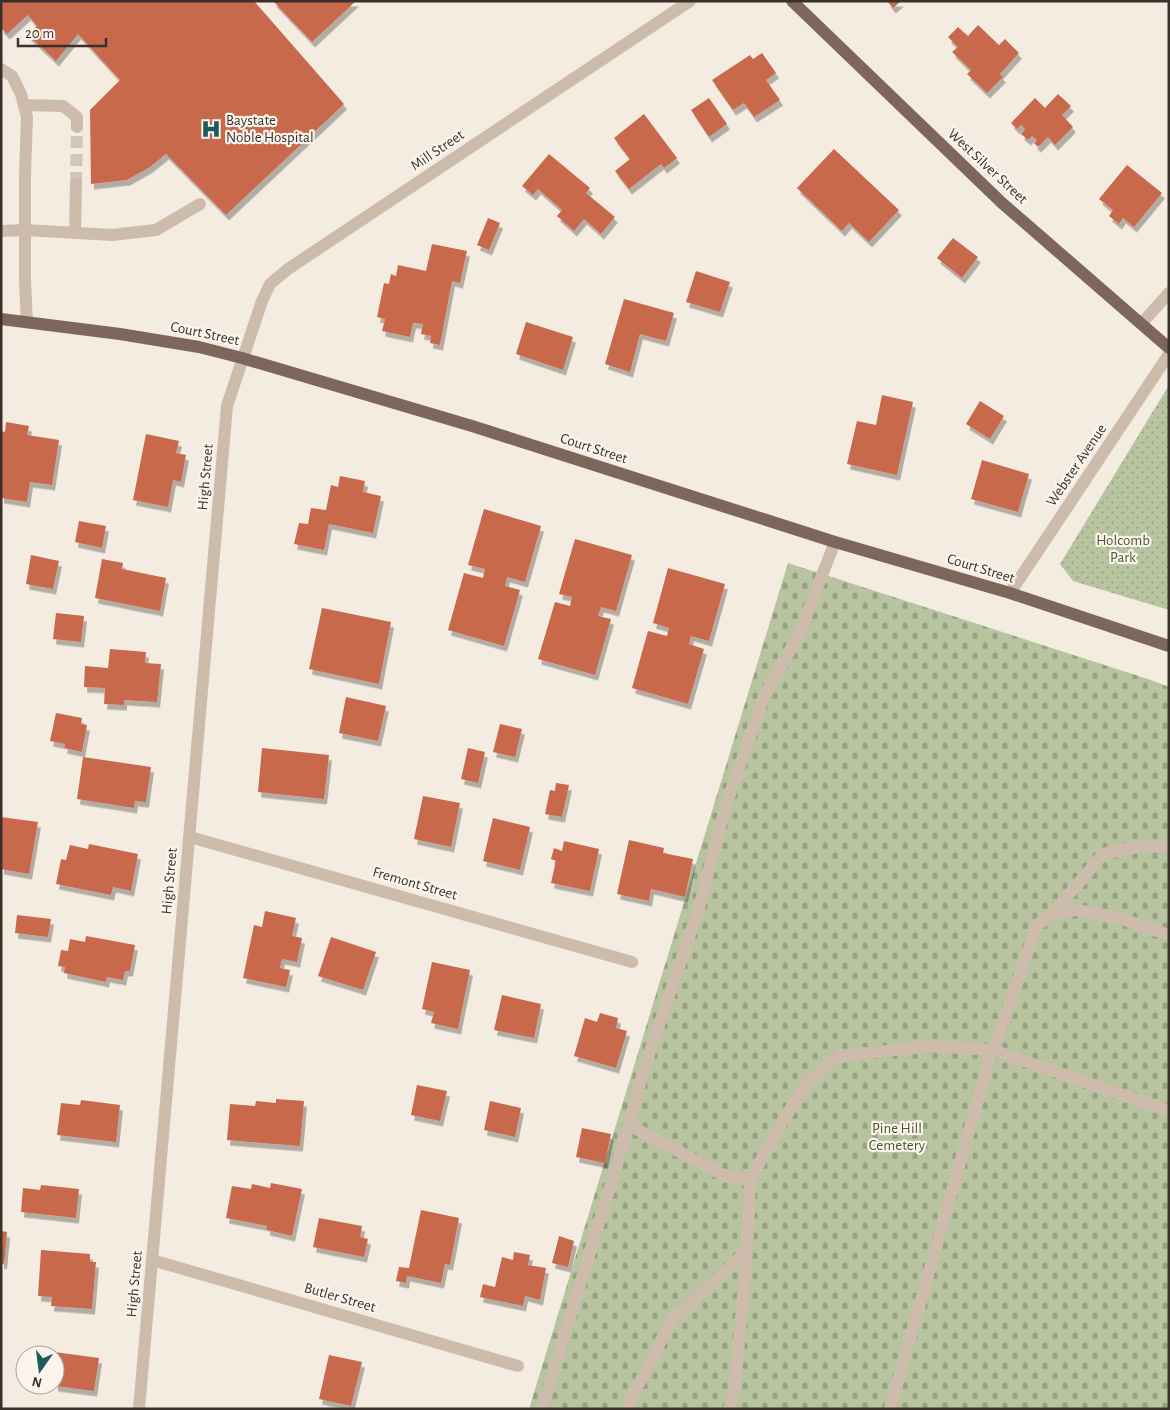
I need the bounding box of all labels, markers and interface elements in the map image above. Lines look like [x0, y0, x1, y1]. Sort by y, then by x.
scale bar [18, 15, 105, 47]
text: 20 m [25, 26, 54, 41]
place label: Baystate Noble Hospital [226, 113, 314, 145]
hospital icon: Baystate Noble Hospital [200, 118, 222, 140]
street label: West Silver Street [945, 126, 1030, 207]
street label: Mill Street [408, 127, 467, 174]
street label: Court Street [169, 319, 241, 348]
street label: Webster Avenue [1044, 421, 1109, 509]
street label: Court Street [558, 431, 630, 466]
street label: High Street [195, 443, 216, 511]
park label: Holcomb Park [1096, 533, 1150, 565]
street label: Court Street [945, 551, 1017, 586]
street label: High Street [159, 847, 180, 915]
street label: Fremont Street [371, 864, 459, 903]
park label: Pine Hill Cemetery [869, 1121, 926, 1153]
street label: High Street [124, 1250, 145, 1318]
street label: Butler Street [302, 1280, 378, 1315]
north arrow [15, 1345, 65, 1395]
text: N [31, 1374, 44, 1390]

